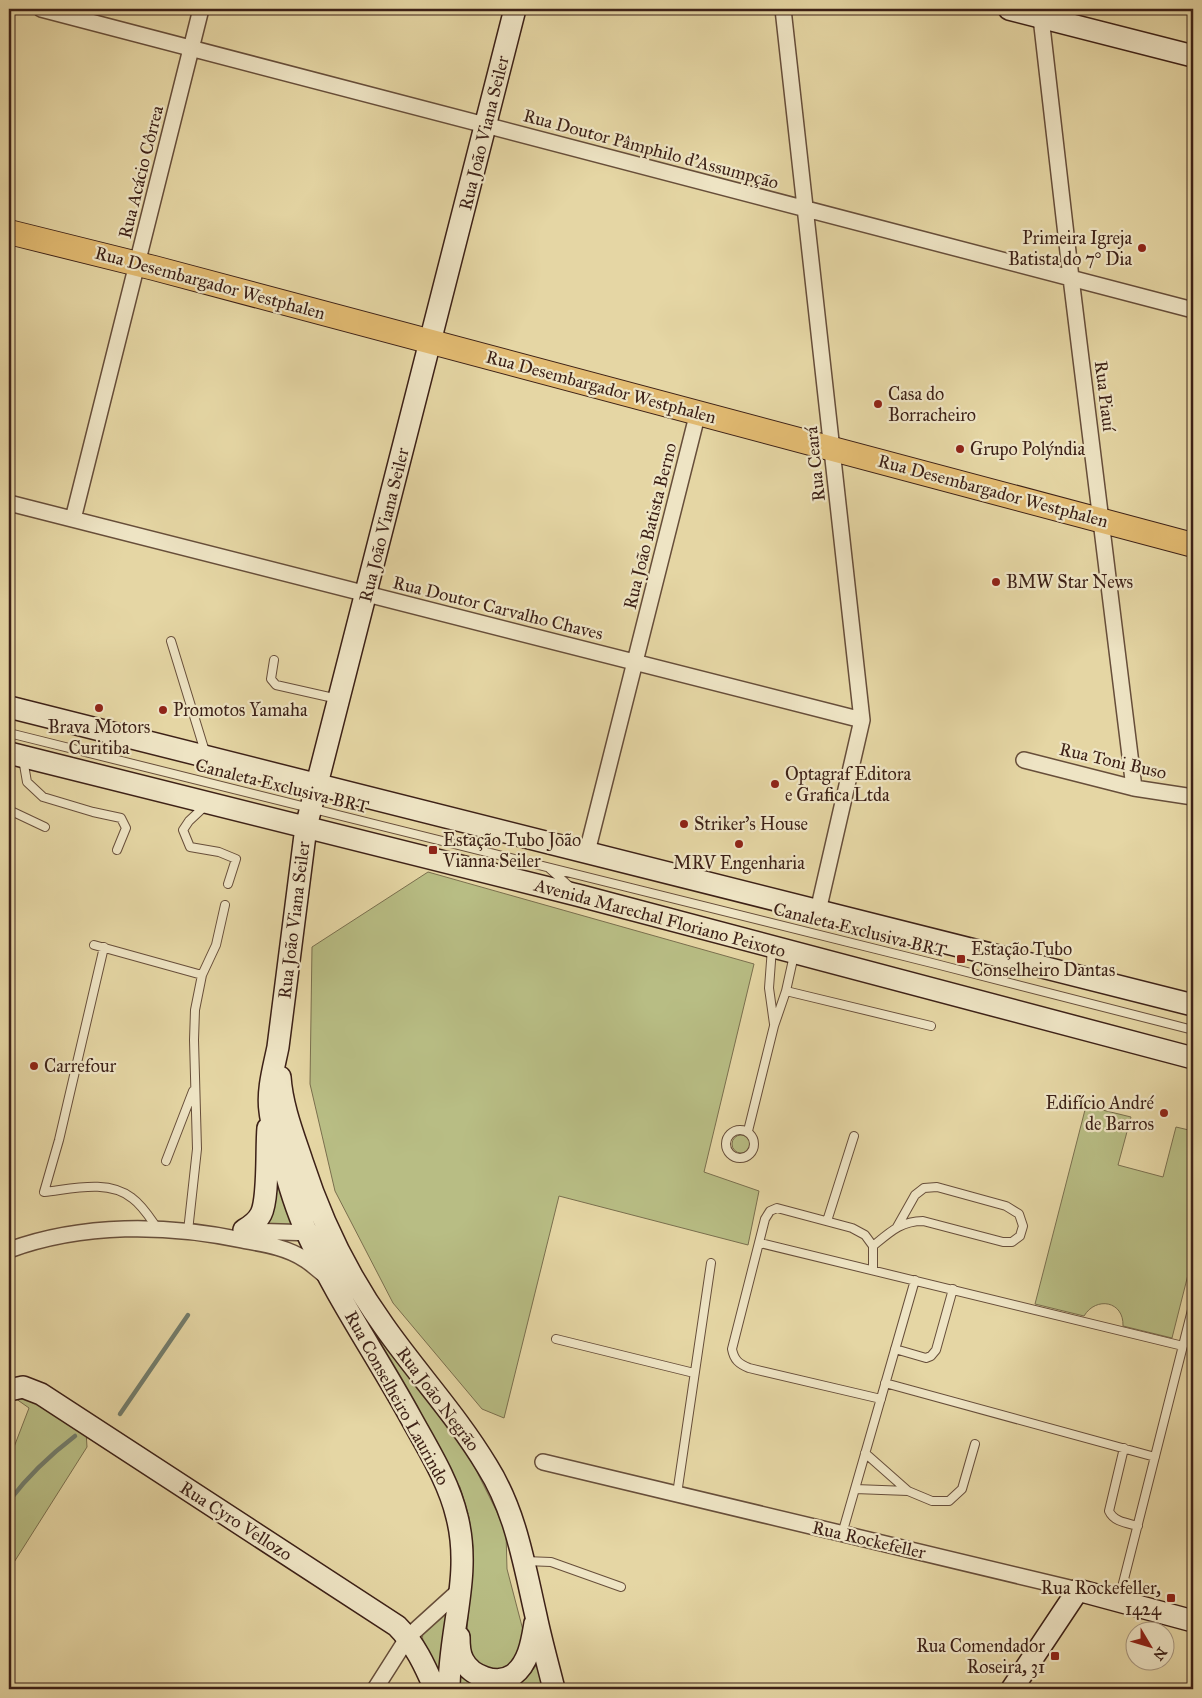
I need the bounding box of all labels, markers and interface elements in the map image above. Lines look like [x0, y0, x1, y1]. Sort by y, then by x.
street label: Rua João Viana Seiler [454, 53, 515, 213]
street label: Rua Acácio Côrrea [114, 103, 168, 241]
street label: Rua Doutor Pâmphilo d'Assumpção [521, 104, 781, 194]
place label: Primeira Igreja Batista do 7° Dia [1008, 227, 1132, 270]
street label: Rua Desembargador Westphalen [92, 242, 328, 325]
marker: Primeira Igreja Batista do 7° Dia [1136, 242, 1148, 254]
street label: Rua Desembargador Westphalen [483, 346, 719, 429]
street label: Rua Piauí [1090, 359, 1120, 434]
place label: Casa do Borracheiro [888, 383, 976, 426]
marker: Casa do Borracheiro [872, 398, 884, 410]
street label: Rua Ceará [800, 425, 830, 503]
place label: Grupo Polýndia [970, 438, 1085, 460]
street label: Rua João Batista Berno [619, 441, 682, 612]
marker: Grupo Polýndia [954, 443, 966, 455]
street label: Rua João Viana Seiler [354, 445, 415, 605]
street label: Rua Desembargador Westphalen [875, 450, 1111, 533]
street label: Rua Doutor Carvalho Chaves [391, 571, 605, 645]
place label: BMW Star News [1006, 571, 1133, 593]
marker: BMW Star News [990, 576, 1002, 588]
place label: Promotos Yamaha [173, 699, 308, 721]
marker: Brava Motors Curitiba [93, 702, 105, 714]
marker: Promotos Yamaha [157, 704, 169, 716]
place label: Brava Motors Curitiba [48, 716, 150, 759]
street label: Rua Toni Buso [1057, 738, 1169, 784]
street label: Canaleta Exclusiva BRT [193, 754, 371, 818]
place label: Optagraf Editora e Grafica Ltda [785, 763, 911, 806]
marker: Optagraf Editora e Grafica Ltda [769, 778, 781, 790]
place label: Striker's House [694, 813, 808, 835]
marker: Striker's House [678, 818, 690, 830]
place label: Estação Tubo João Vianna Seiler [442, 829, 581, 872]
marker: MRV Engenharia [733, 838, 745, 850]
street label: Rua João Viana Seiler [273, 840, 316, 1000]
marker: Estação Tubo João Vianna Seiler [427, 844, 439, 856]
place label: MRV Engenharia [673, 852, 805, 875]
street label: Avenida Marechal Floriano Peixoto [531, 874, 788, 962]
street label: Canaleta Exclusiva BRT [771, 898, 949, 962]
place label: Estação Tubo Conselheiro Dantas [971, 938, 1115, 981]
marker: Estação Tubo Conselheiro Dantas [955, 953, 967, 965]
place label: Carrefour [44, 1055, 116, 1077]
marker: Carrefour [28, 1060, 40, 1072]
place label: Edifício André de Barros [1046, 1092, 1154, 1135]
marker: Edifício André de Barros [1158, 1107, 1170, 1119]
street label: Rua Conselheiro Laurindo [340, 1307, 454, 1489]
street label: Rua João Negrão [391, 1343, 484, 1456]
street label: Rua Cyro Vellozo [176, 1477, 296, 1565]
street label: Rua Rockefeller [810, 1516, 928, 1564]
place label: Rua Rockefeller, 1424 [1041, 1577, 1162, 1620]
marker: Rua Rockefeller, 1424 [1165, 1592, 1177, 1604]
north arrow [1124, 1620, 1174, 1670]
place label: Rua Comendador Roseira, 31 [916, 1635, 1045, 1678]
text: N [1149, 1644, 1170, 1664]
marker: Rua Comendador Roseira, 31 [1049, 1650, 1061, 1662]

